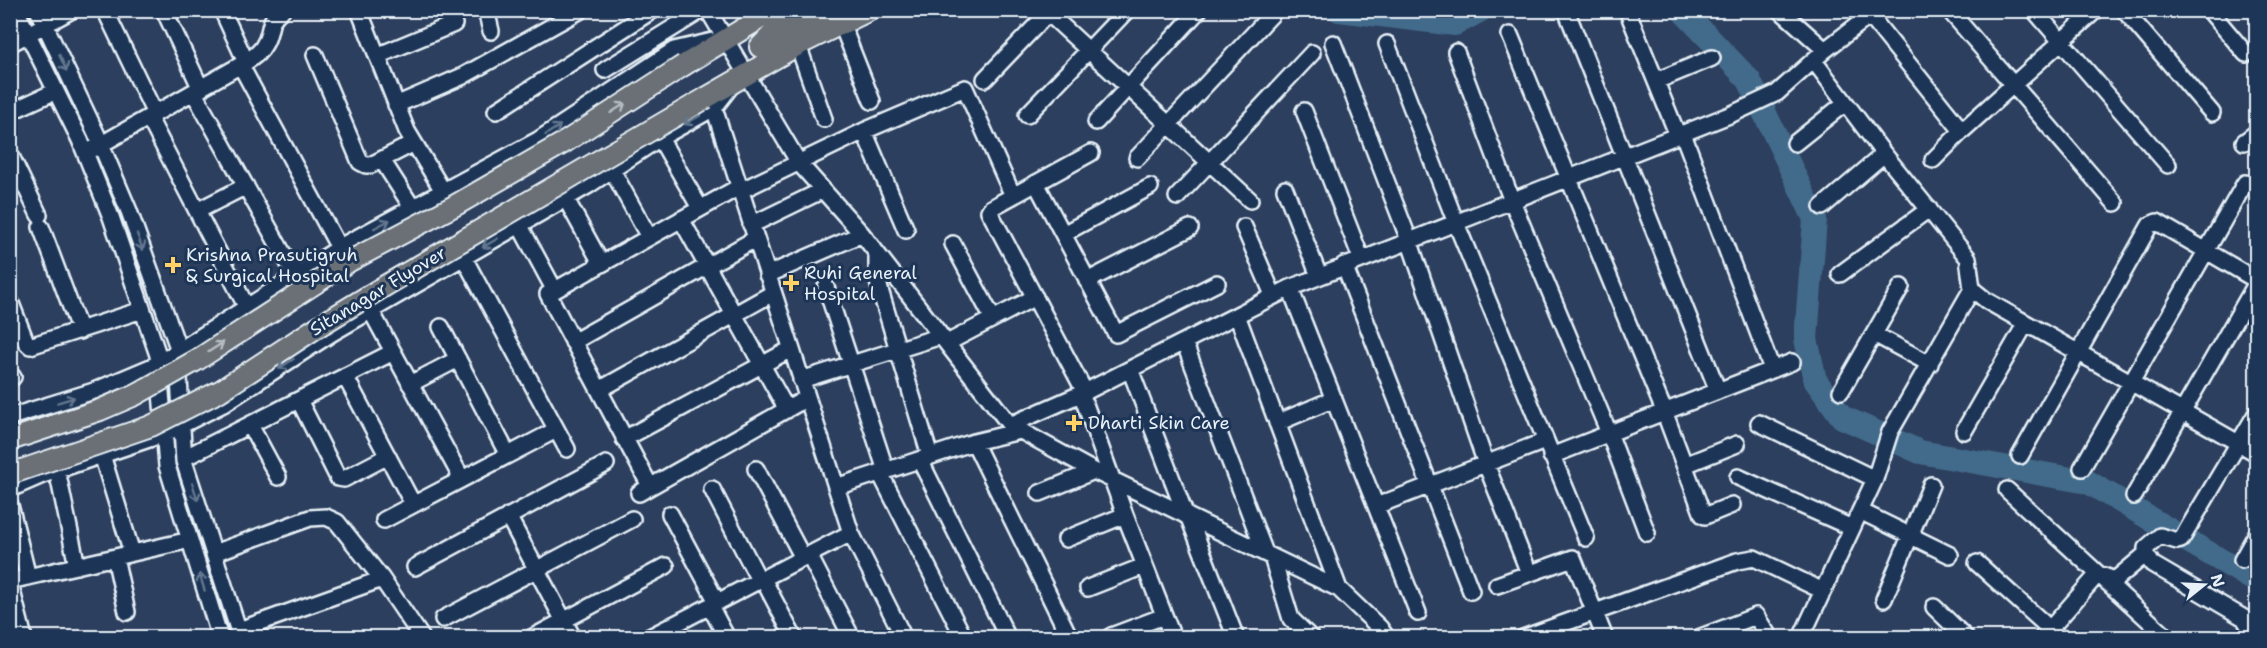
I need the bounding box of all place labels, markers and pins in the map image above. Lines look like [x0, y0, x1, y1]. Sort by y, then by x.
place label: Krishna Prasutigruh & Surgical Hospital [186, 243, 358, 288]
marker: Krishna Prasutigruh & Surgical Hospital [164, 256, 182, 274]
place label: Ruhi General Hospital [804, 261, 917, 306]
marker: Ruhi General Hospital [782, 274, 800, 292]
place label: Dharti Skin Care [1088, 411, 1230, 435]
marker: Dharti Skin Care [1065, 414, 1083, 432]

